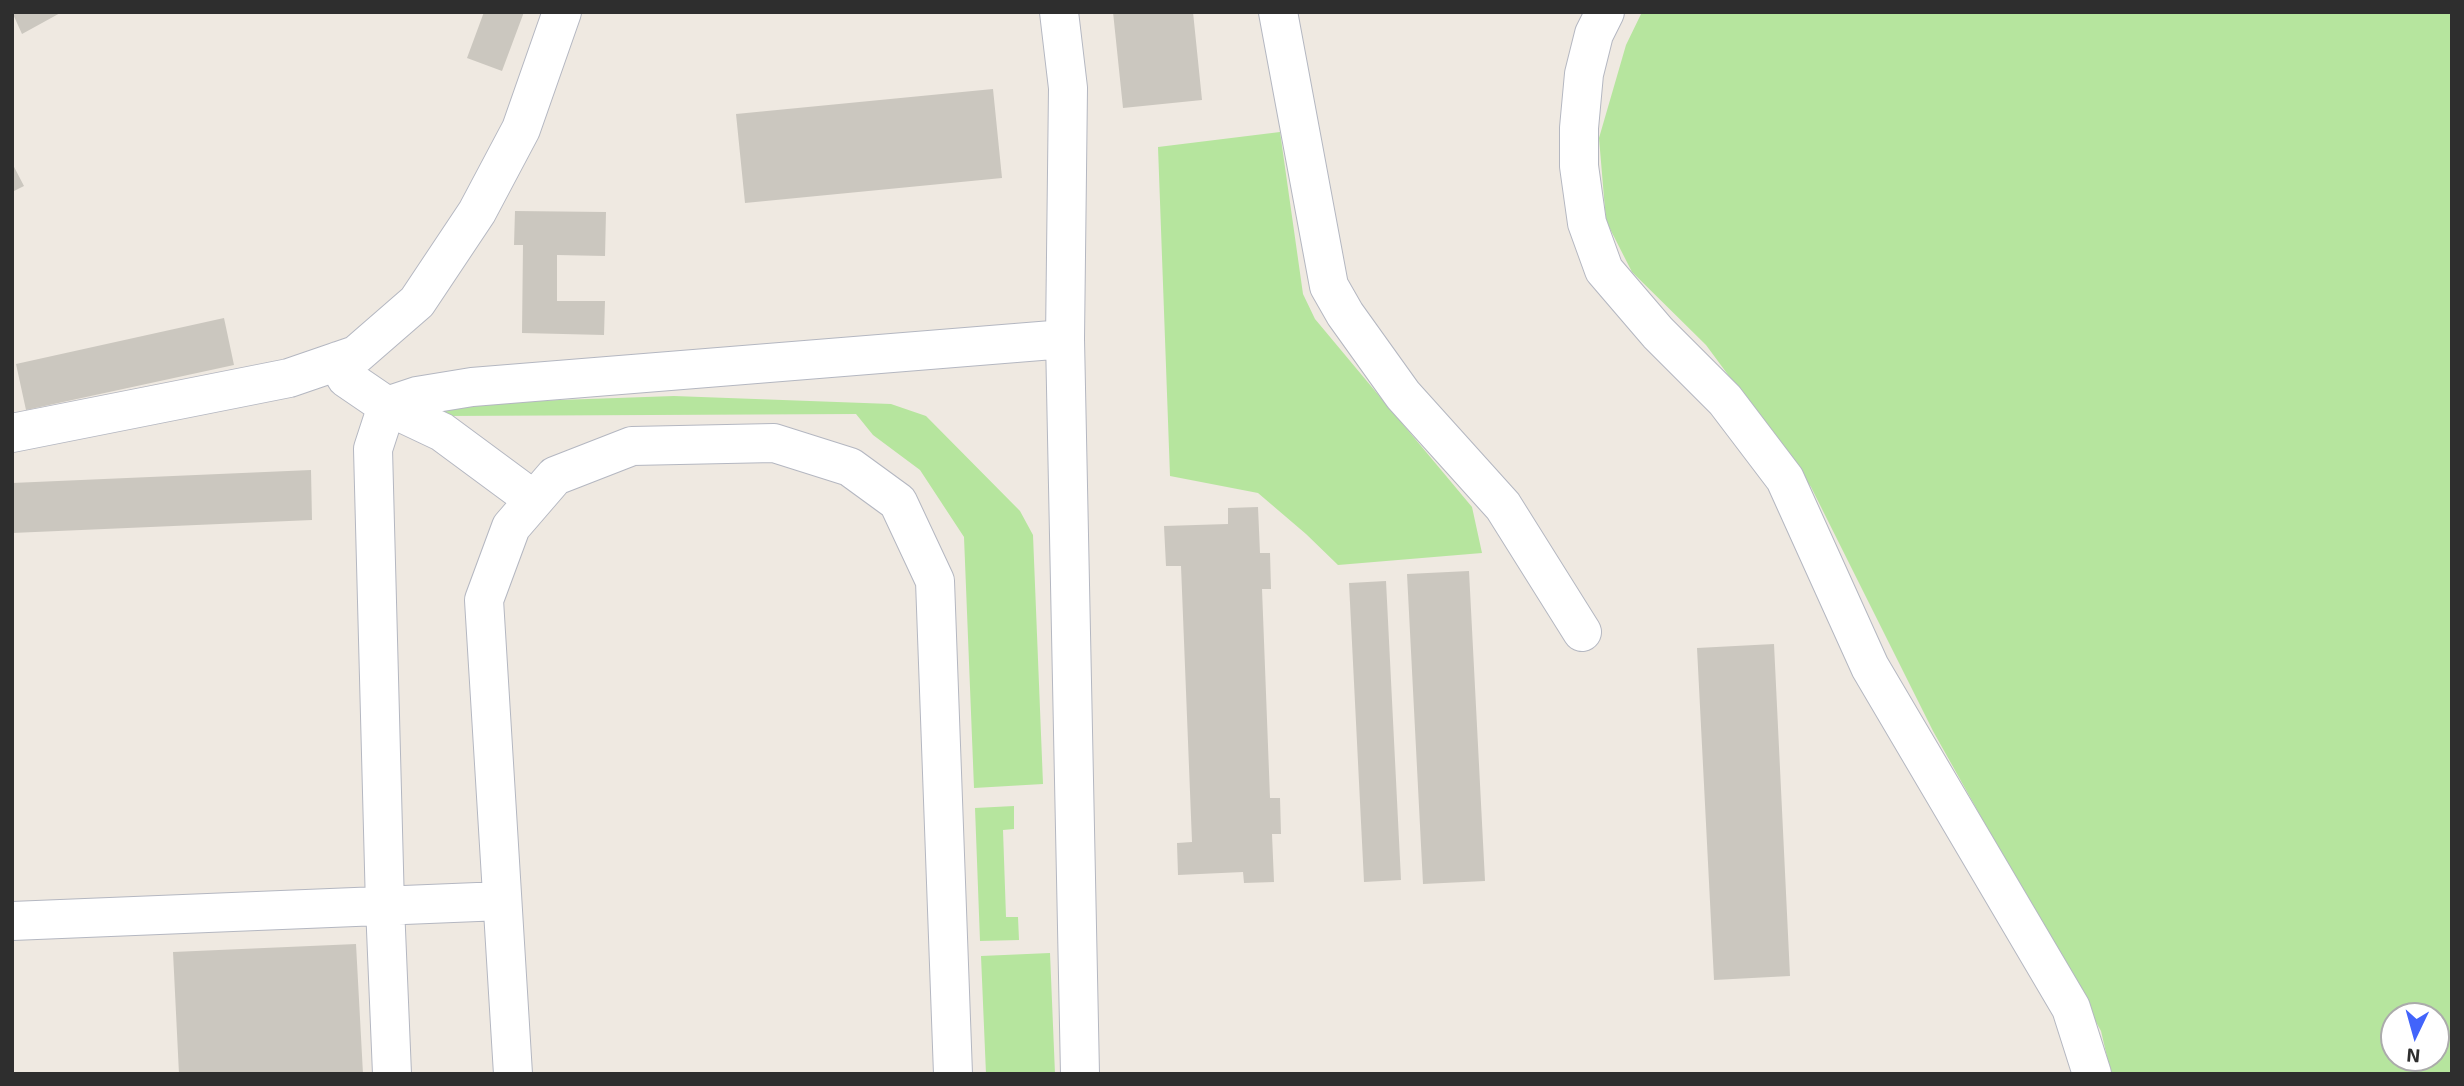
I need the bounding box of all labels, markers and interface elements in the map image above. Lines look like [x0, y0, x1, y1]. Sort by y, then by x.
north arrow [2380, 1002, 2450, 1072]
text: N [2405, 1044, 2421, 1068]

